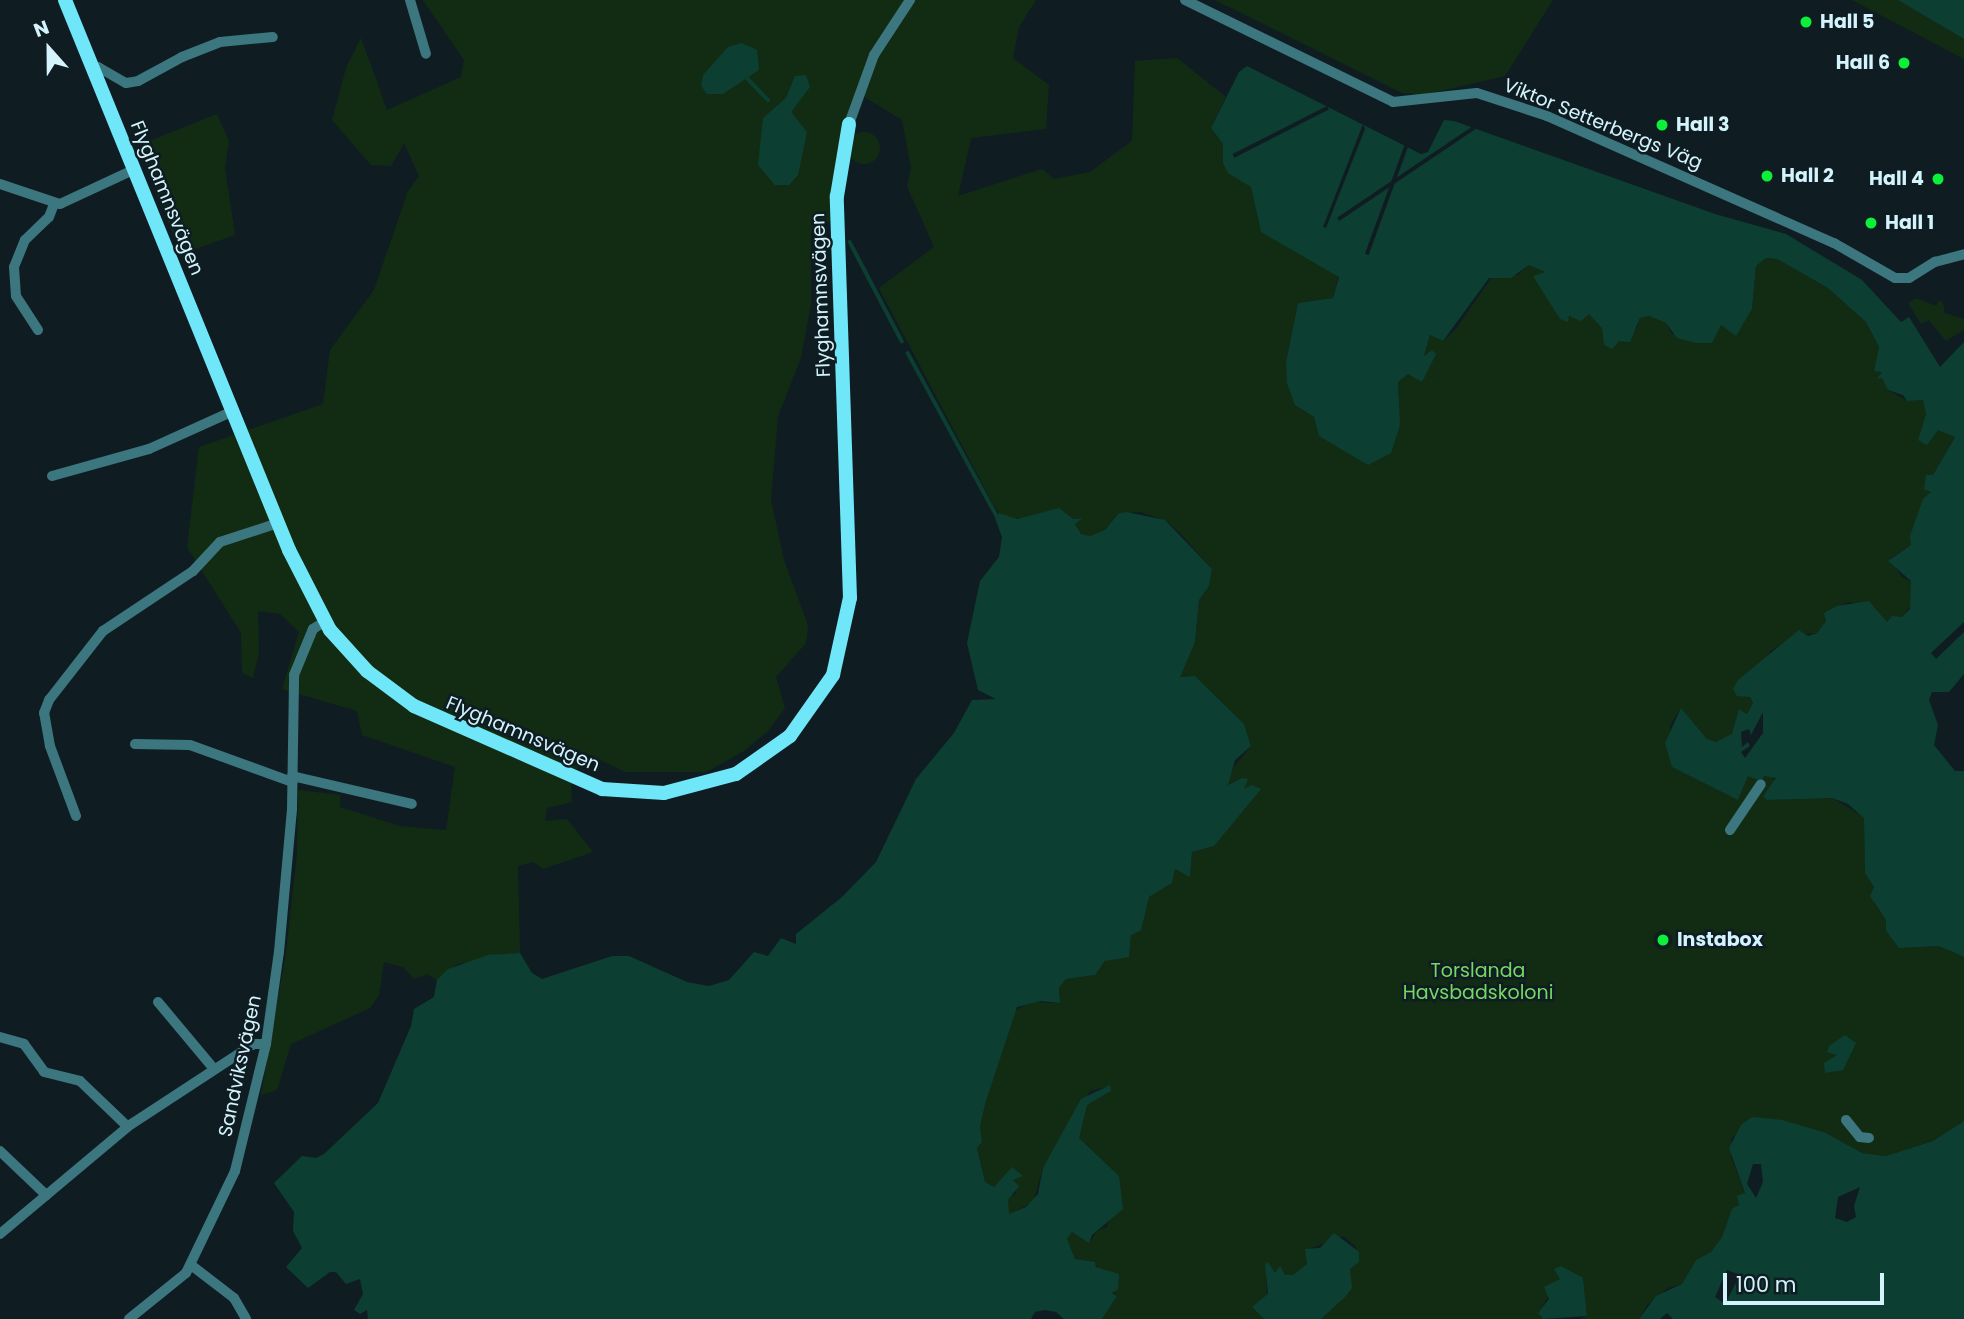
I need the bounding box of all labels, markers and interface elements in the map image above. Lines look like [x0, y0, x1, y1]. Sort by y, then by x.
place label: Hall 5 [1820, 11, 1874, 33]
north arrow [14, 14, 84, 84]
text: N [30, 14, 53, 44]
marker: Hall 5 [1798, 14, 1814, 30]
place label: Hall 6 [1836, 52, 1890, 74]
marker: Hall 6 [1896, 55, 1912, 71]
street label: Viktor Setterbergs Väg [1500, 74, 1706, 174]
place label: Hall 3 [1676, 114, 1730, 136]
street label: Flyghamnsvägen [126, 117, 208, 279]
marker: Hall 3 [1654, 117, 1670, 133]
place label: Hall 2 [1781, 165, 1834, 187]
marker: Hall 2 [1759, 168, 1775, 184]
place label: Hall 4 [1869, 168, 1924, 190]
marker: Hall 4 [1930, 171, 1946, 187]
street label: Flyghamnsvägen [807, 212, 835, 378]
place label: Hall 1 [1885, 212, 1934, 234]
marker: Hall 1 [1863, 215, 1879, 231]
street label: Flyghamnsvägen [443, 691, 603, 777]
place label: Instabox [1677, 929, 1763, 951]
marker: Instabox [1655, 932, 1671, 948]
park label: Torslanda Havsbadskoloni [1403, 960, 1553, 1004]
street label: Sandviksvägen [214, 993, 266, 1139]
scale bar [1726, 1260, 1887, 1304]
text: 100 m [1736, 1270, 1796, 1299]

